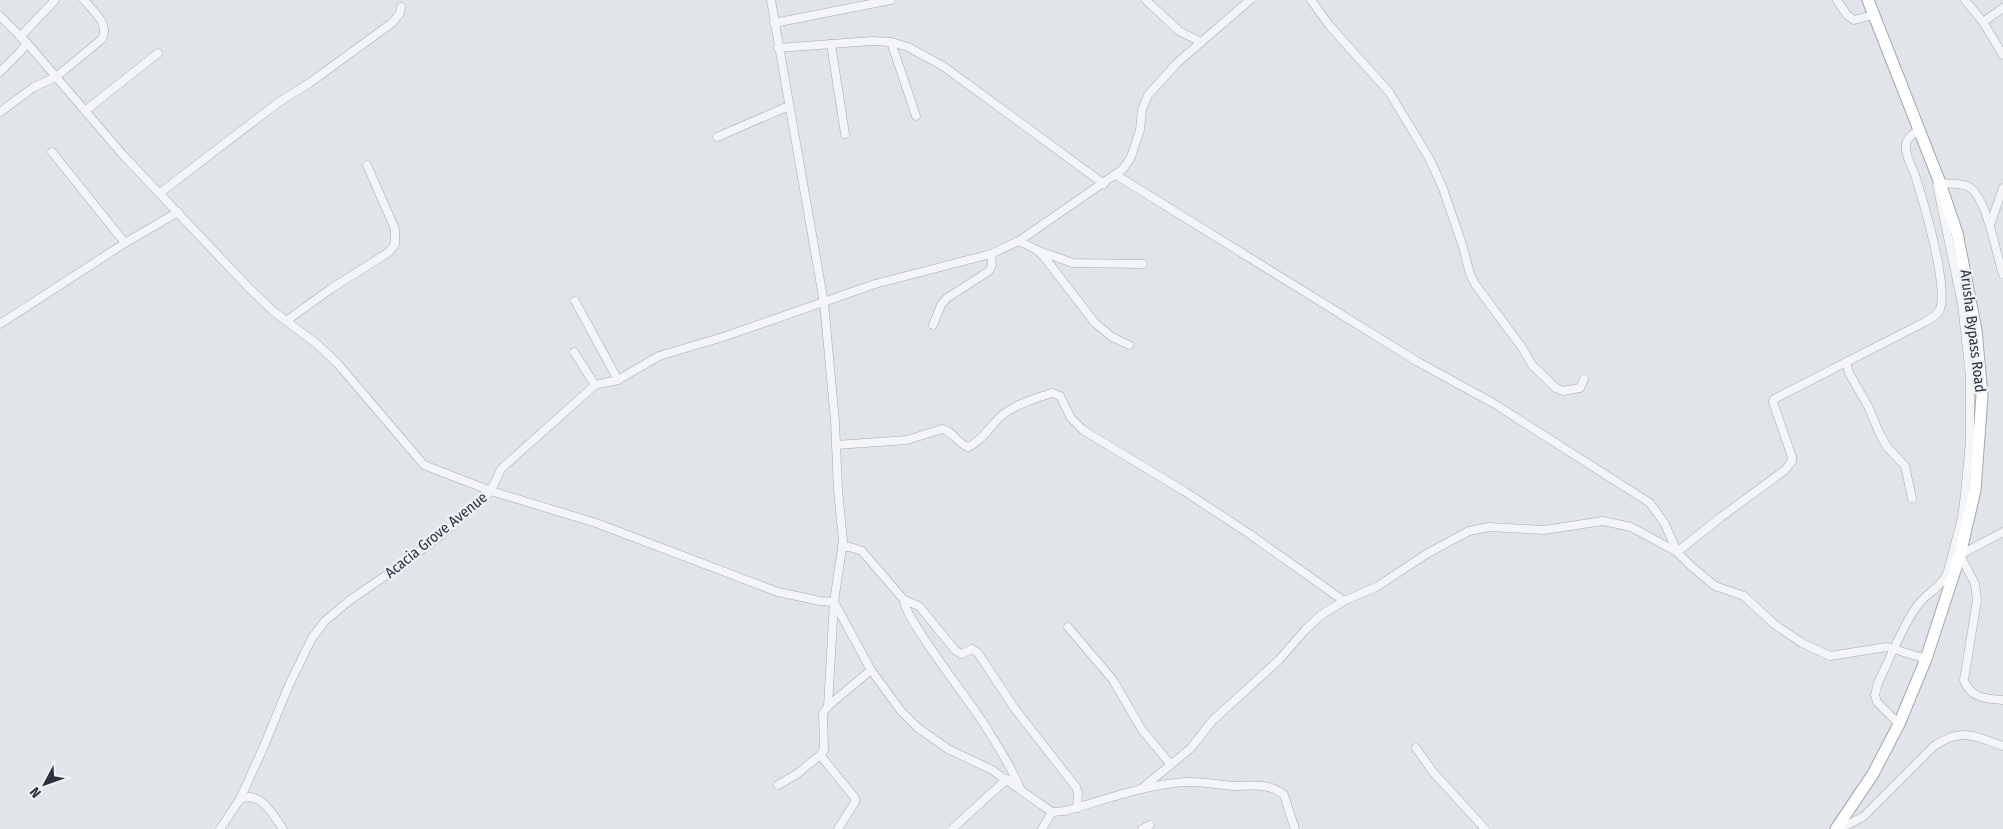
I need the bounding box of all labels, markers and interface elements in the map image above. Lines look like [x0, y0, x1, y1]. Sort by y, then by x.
street label: Arusha Bypass Road [1957, 269, 1989, 393]
street label: Acacia Grove Avenue [381, 488, 491, 582]
north arrow [20, 759, 70, 809]
text: N [26, 783, 45, 801]

